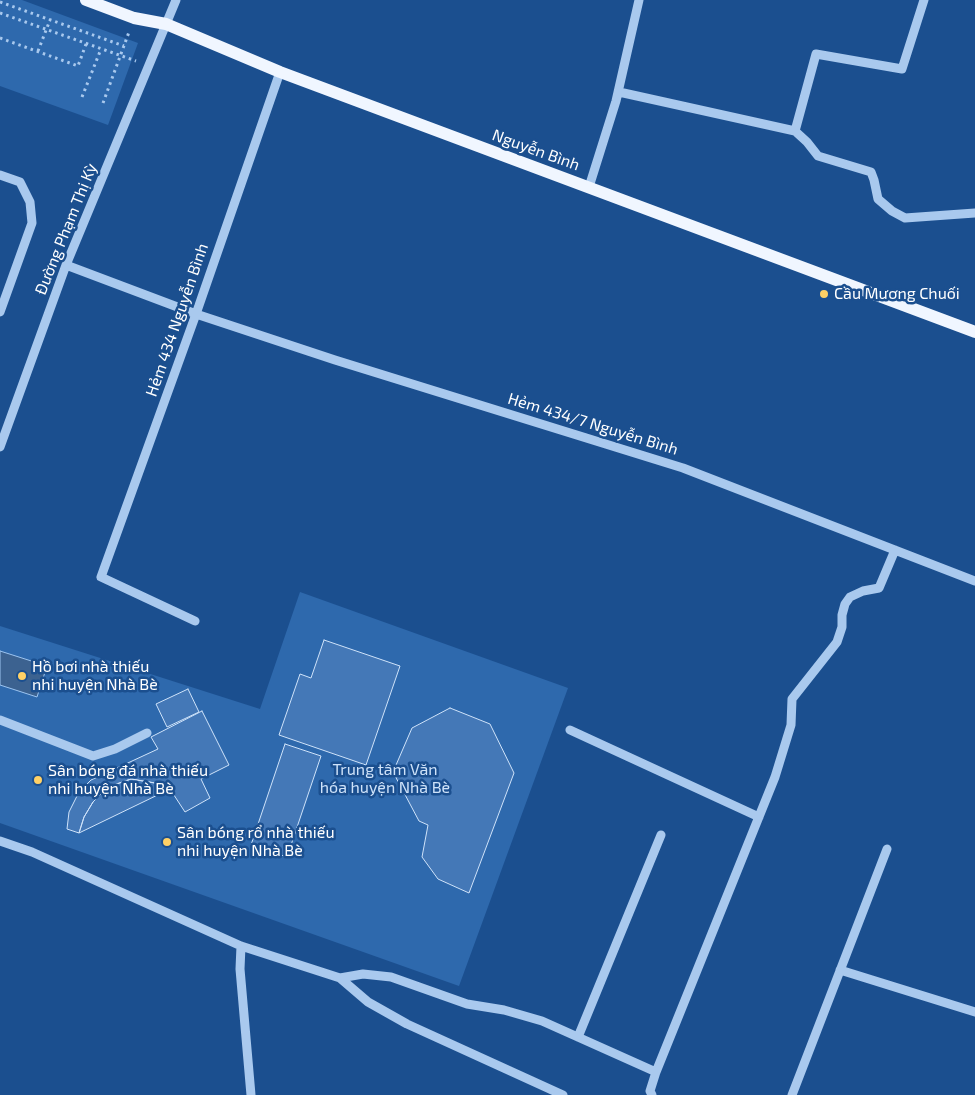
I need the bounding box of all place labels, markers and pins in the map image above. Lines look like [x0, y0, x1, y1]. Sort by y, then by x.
place label: Cầu Mương Chuối [834, 284, 960, 304]
marker: Cầu Mương Chuối [818, 288, 830, 300]
place label: Hồ bơi nhà thiếu nhi huyện Nhà Bè [32, 657, 158, 695]
marker: Hồ bơi nhà thiếu nhi huyện Nhà Bè [16, 670, 28, 682]
place label: Sân bóng đá nhà thiếu nhi huyện Nhà Bè [48, 761, 208, 799]
marker: Sân bóng đá nhà thiếu nhi huyện Nhà Bè [32, 774, 44, 786]
place label: Sân bóng rổ nhà thiếu nhi huyện Nhà Bè [177, 823, 335, 861]
marker: Sân bóng rổ nhà thiếu nhi huyện Nhà Bè [161, 836, 173, 848]

